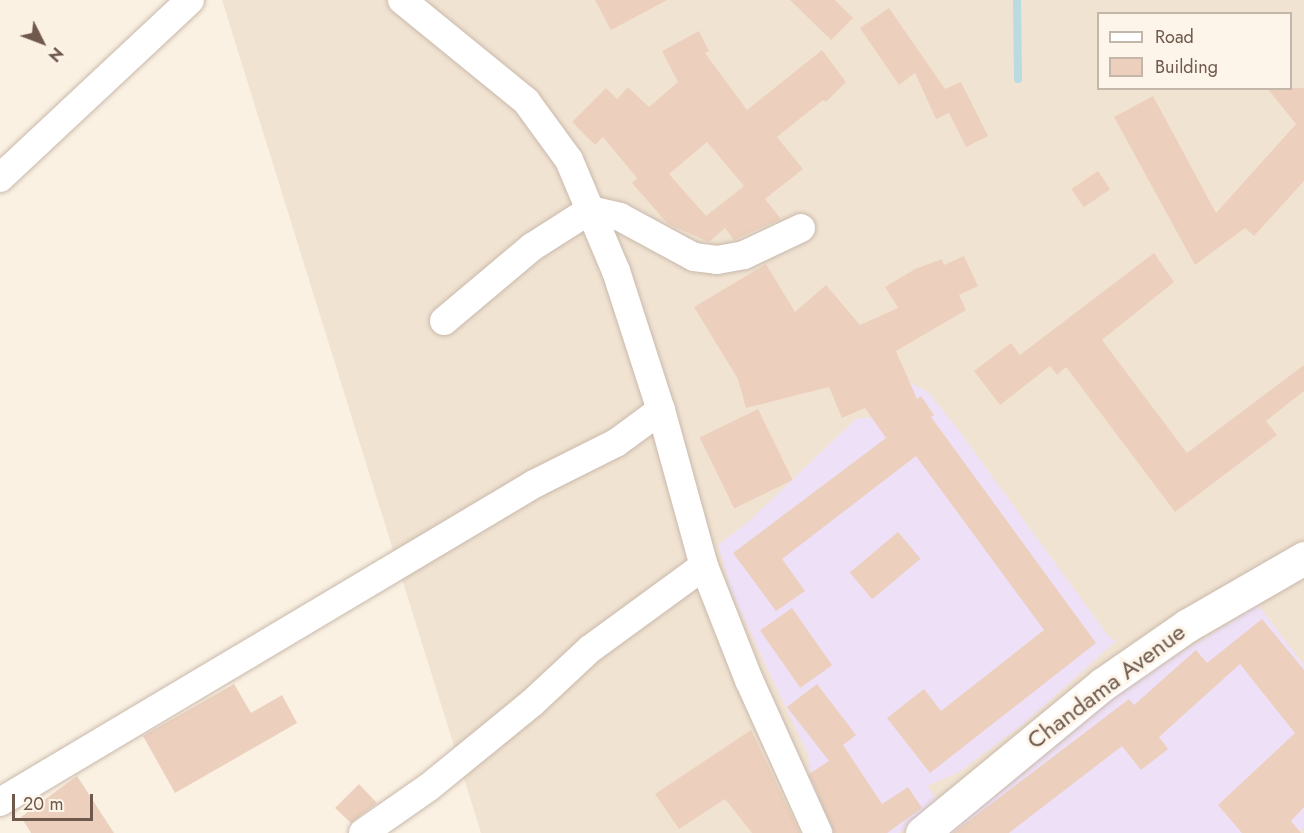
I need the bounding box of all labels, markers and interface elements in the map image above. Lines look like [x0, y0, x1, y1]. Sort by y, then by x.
north arrow [12, 12, 72, 72]
legend [1097, 12, 1292, 90]
text: Road [1155, 24, 1194, 50]
text: N [43, 42, 69, 67]
text: Building [1155, 54, 1218, 80]
street label: Chandama Avenue [1021, 617, 1191, 755]
scale bar [15, 782, 96, 820]
text: 20 m [23, 791, 63, 817]

